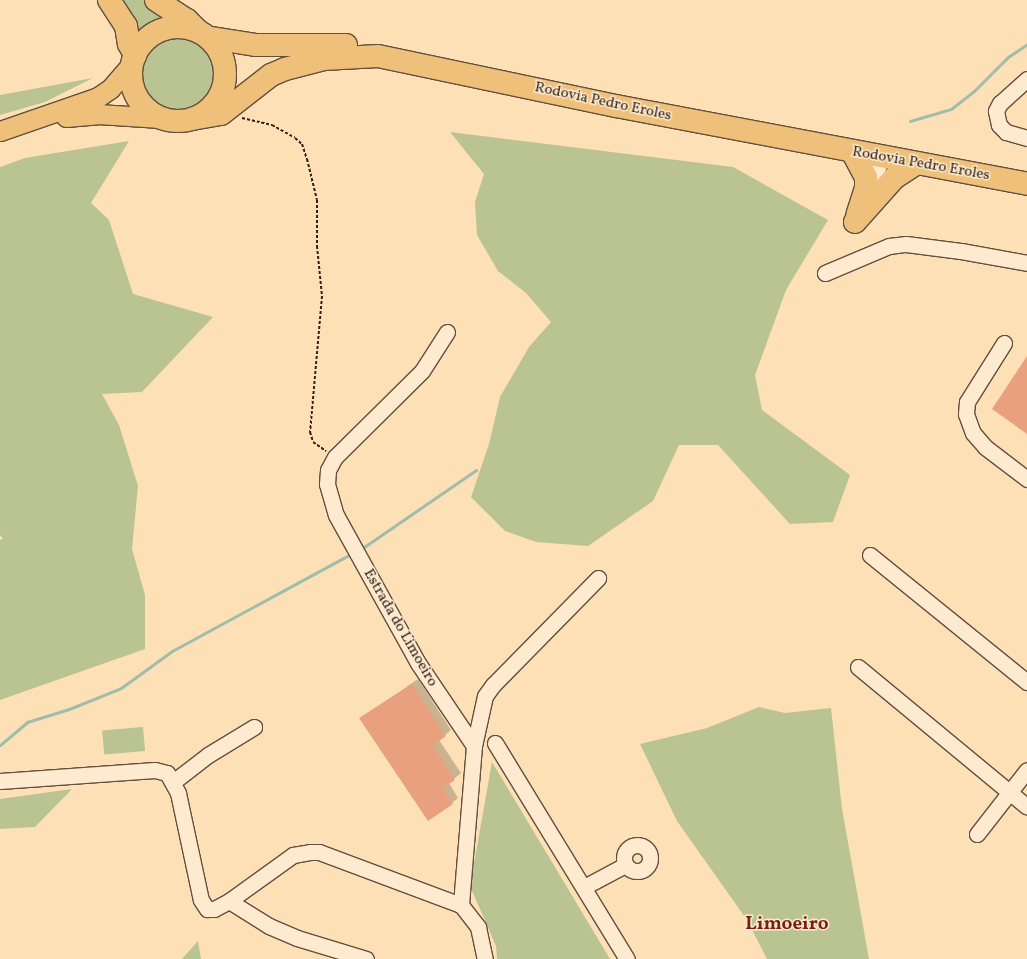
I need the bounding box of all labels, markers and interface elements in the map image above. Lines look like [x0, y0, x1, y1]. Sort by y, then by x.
street label: Rodovia Pedro Eroles [533, 79, 673, 125]
street label: Rodovia Pedro Eroles [851, 143, 991, 185]
street label: Estrada do Limoeiro [359, 566, 441, 690]
district label: Limoeiro [745, 914, 829, 936]

